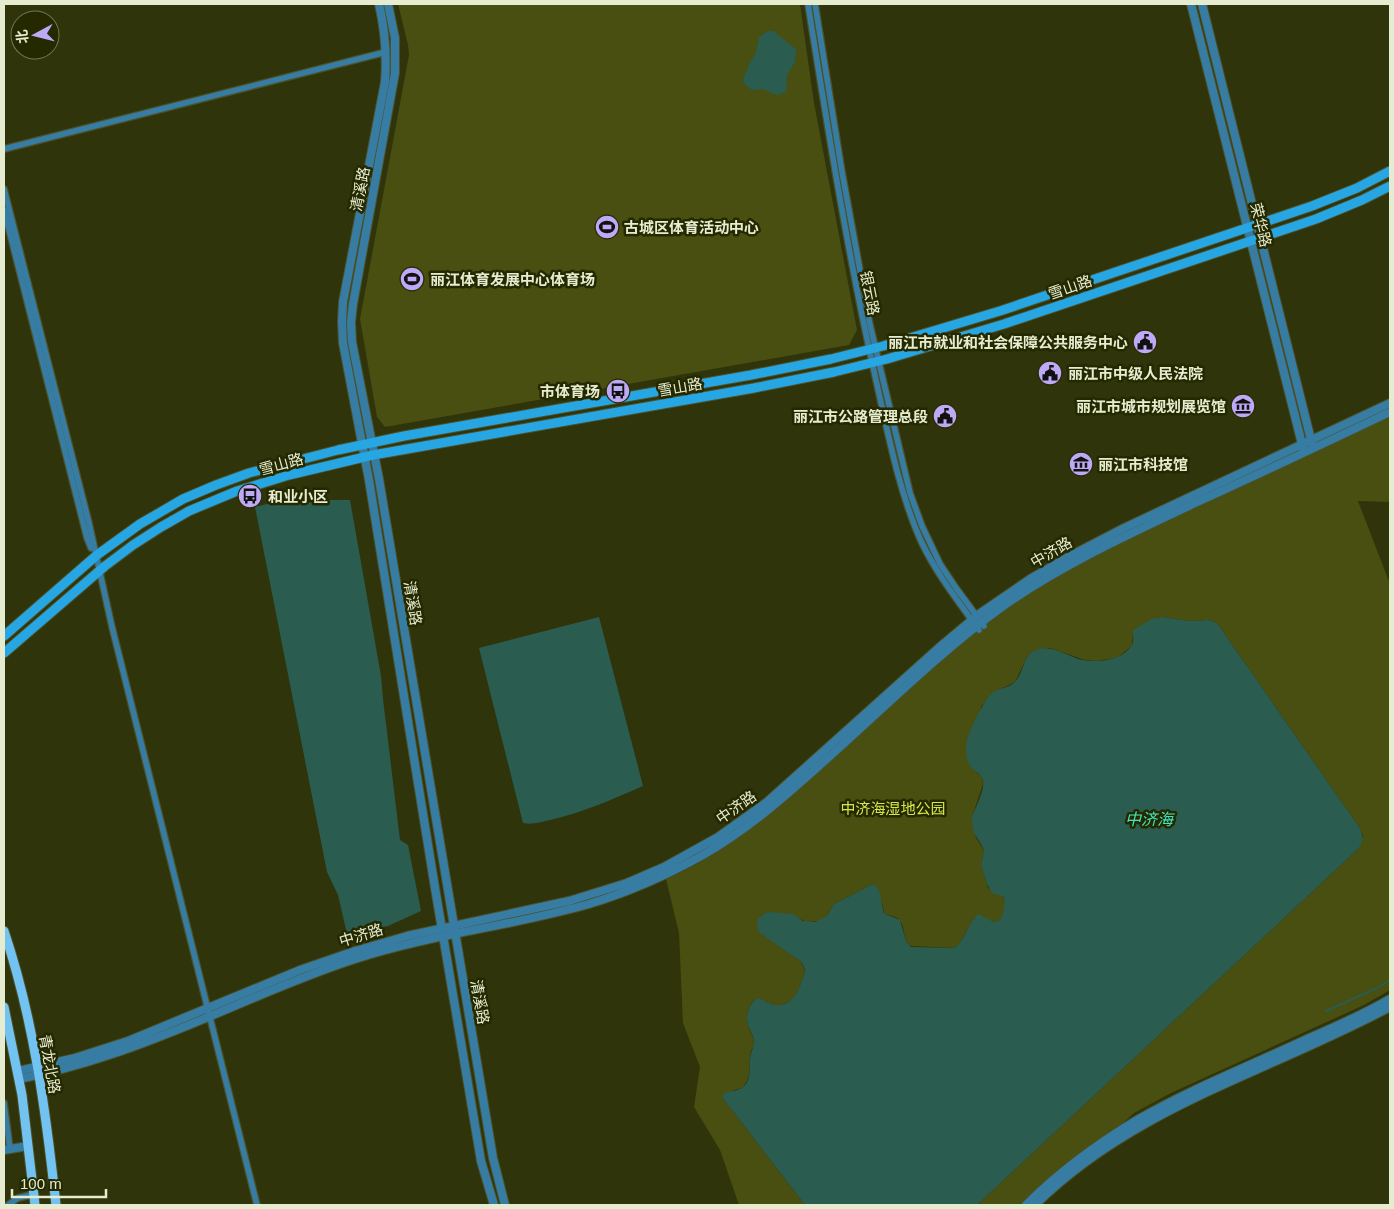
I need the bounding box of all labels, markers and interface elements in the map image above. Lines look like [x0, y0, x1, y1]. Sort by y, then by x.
north arrow [10, 10, 60, 60]
text: 北 [13, 29, 31, 45]
street label: 清溪路 [347, 165, 373, 213]
street label: 荣华路 [1247, 201, 1275, 249]
sports icon: 古城区体育活动中心 [594, 214, 620, 240]
place label: 古城区体育活动中心 [624, 219, 759, 236]
sports icon: 丽江体育发展中心体育场 [399, 266, 425, 292]
street label: 银云路 [857, 269, 883, 317]
place label: 丽江体育发展中心体育场 [430, 271, 595, 288]
street label: 雪山路 [1046, 272, 1094, 302]
public building icon: 丽江市就业和社会保障公共服务中心 [1132, 329, 1158, 355]
place label: 丽江市就业和社会保障公共服务中心 [888, 334, 1128, 351]
public building icon: 丽江市中级人民法院 [1037, 360, 1063, 386]
place label: 丽江市中级人民法院 [1068, 365, 1203, 382]
street label: 雪山路 [656, 375, 704, 399]
bus stop icon: 市体育场 [605, 378, 631, 404]
place label: 市体育场 [540, 383, 600, 400]
museum icon: 丽江市城市规划展览馆 [1230, 393, 1256, 419]
place label: 丽江市城市规划展览馆 [1076, 398, 1226, 415]
public building icon: 丽江市公路管理总段 [932, 403, 958, 429]
place label: 丽江市公路管理总段 [793, 408, 928, 425]
street label: 雪山路 [257, 450, 305, 478]
museum icon: 丽江市科技馆 [1068, 451, 1094, 477]
place label: 丽江市科技馆 [1098, 456, 1188, 473]
bus stop icon: 和业小区 [237, 483, 263, 509]
place label: 和业小区 [268, 488, 328, 505]
street label: 中济路 [1027, 533, 1075, 571]
street label: 清溪路 [401, 579, 425, 627]
street label: 中济路 [713, 787, 759, 827]
park label: 中济海湿地公园 [840, 800, 946, 817]
water label: 中济海 [1125, 811, 1175, 828]
street label: 中济路 [337, 920, 385, 950]
street label: 清溪路 [468, 978, 492, 1026]
street label: 青龙北路 [36, 1033, 64, 1095]
scale bar [12, 1166, 106, 1198]
text: 100 m [20, 1175, 62, 1192]

